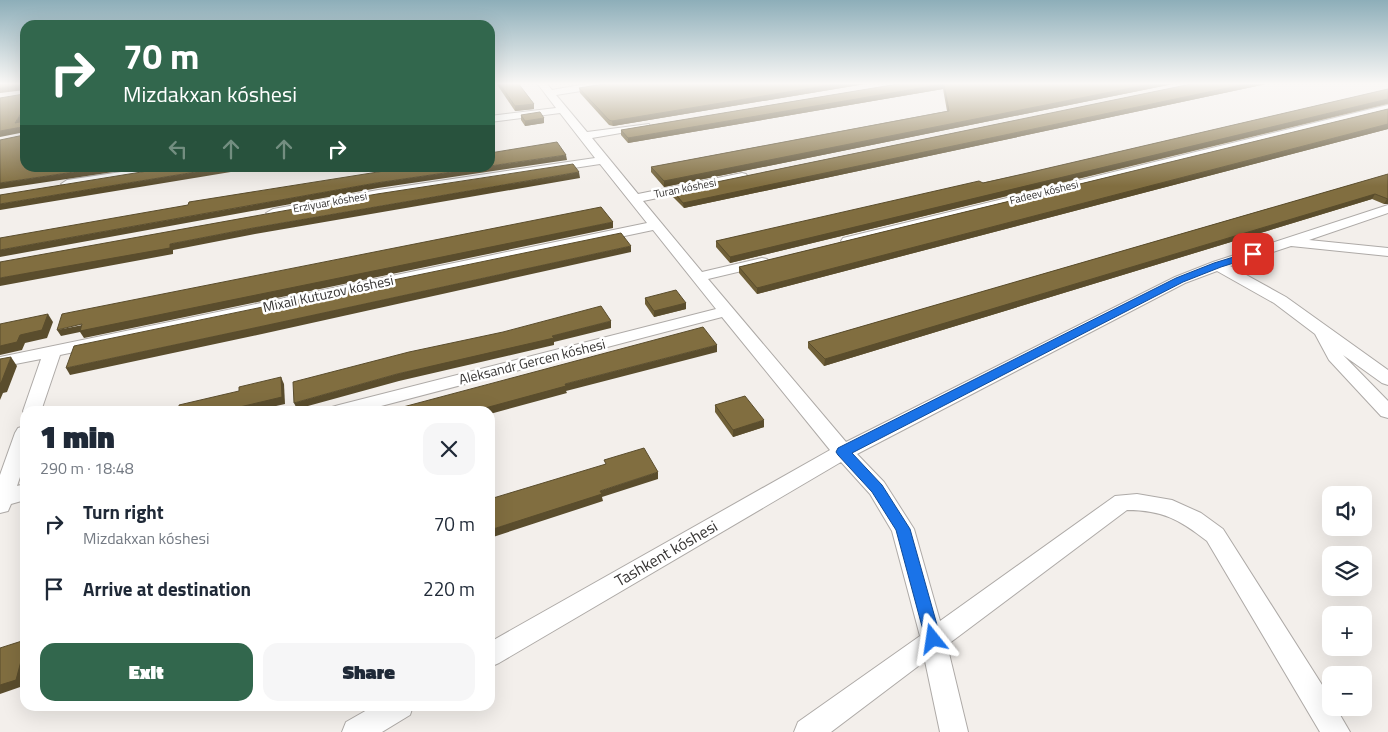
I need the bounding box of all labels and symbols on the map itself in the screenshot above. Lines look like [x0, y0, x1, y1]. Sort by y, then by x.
street label: Turan kóshesi [652, 174, 718, 202]
street label: Fadeev kóshesi [1008, 176, 1080, 208]
street label: Erziyuar kóshesi [292, 188, 368, 216]
pin [1232, 233, 1274, 275]
street label: Mixail Kutuzov kóshesi [261, 269, 395, 317]
street label: Aleksandr Gercen kóshesi [456, 333, 608, 389]
street label: Tashkent kóshesi [610, 514, 722, 592]
position arrow [906, 612, 958, 664]

